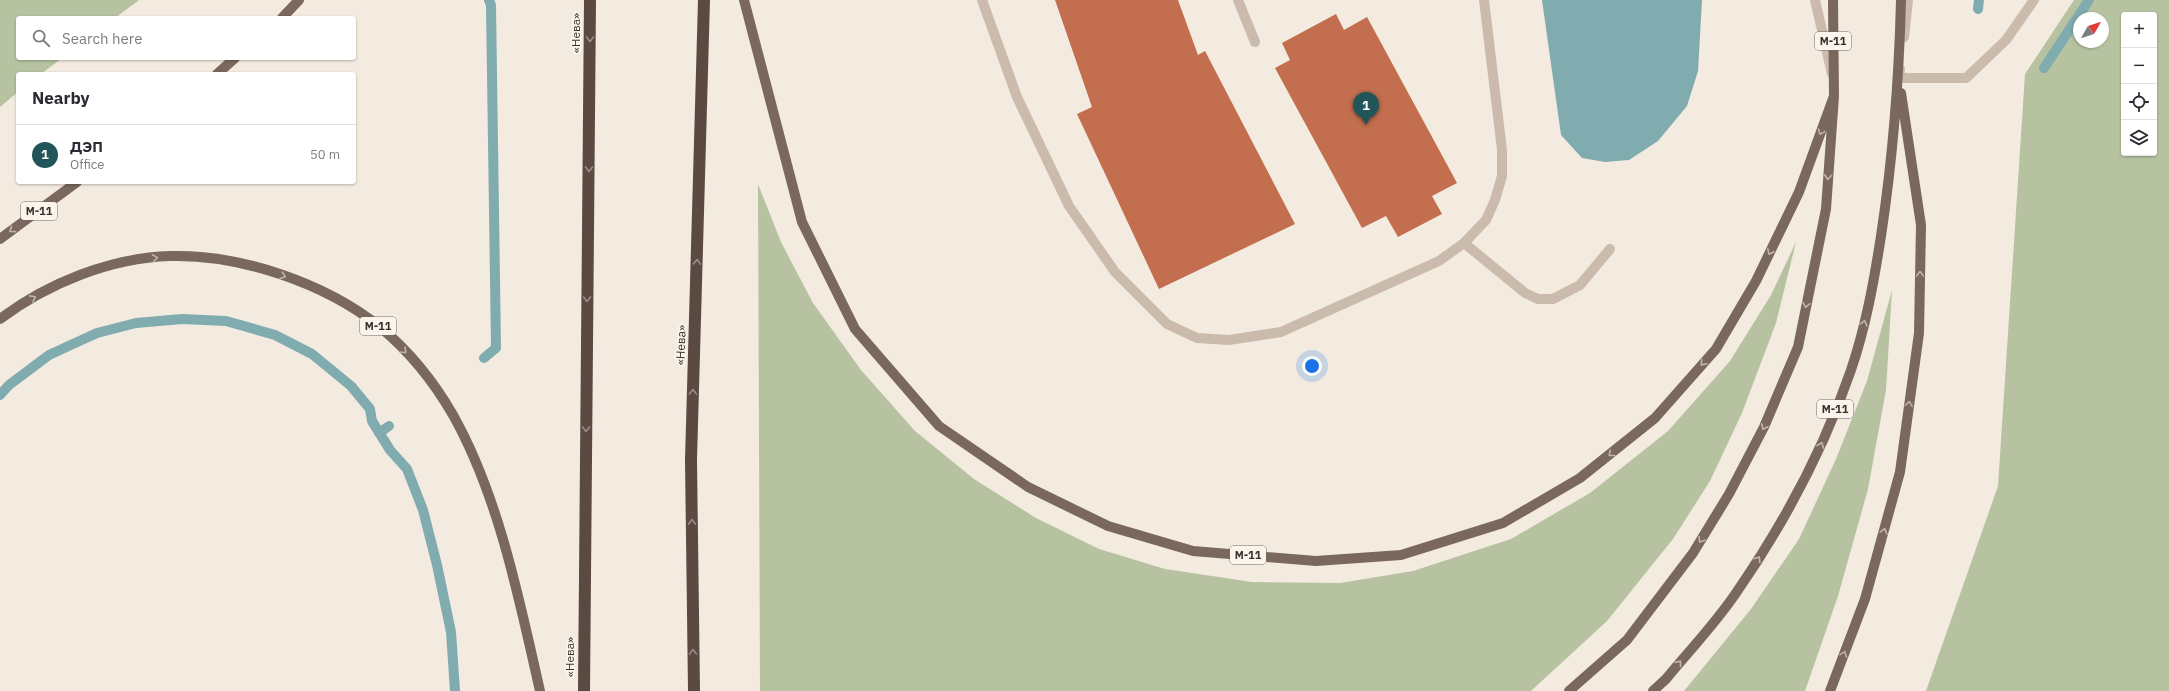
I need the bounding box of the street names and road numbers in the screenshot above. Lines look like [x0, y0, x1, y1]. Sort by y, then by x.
street label: «Нева» [568, 13, 583, 53]
road number: М-11 [1815, 32, 1851, 50]
road number: М-11 [21, 202, 57, 220]
road number: М-11 [360, 317, 396, 335]
street label: «Нева» [672, 325, 689, 365]
road number: М-11 [1817, 400, 1853, 418]
road number: М-11 [1230, 546, 1266, 564]
street label: «Нева» [562, 637, 577, 677]

